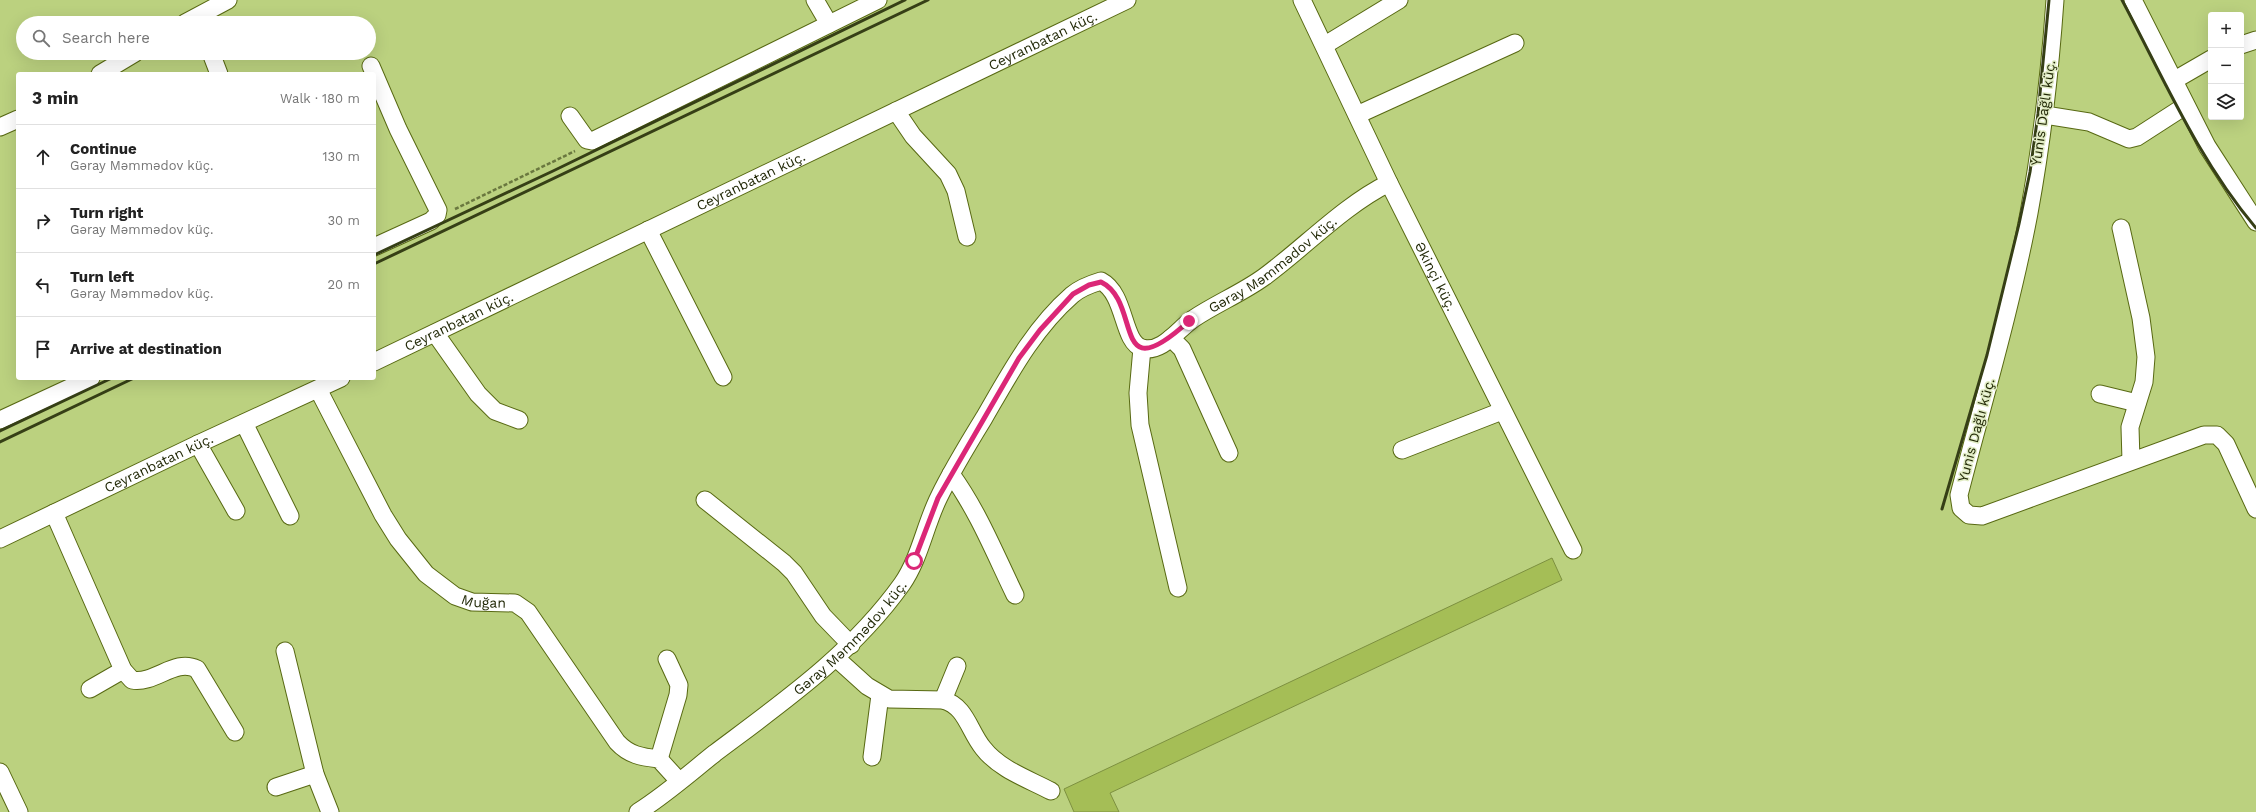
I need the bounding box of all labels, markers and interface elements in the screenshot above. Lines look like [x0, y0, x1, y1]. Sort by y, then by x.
street label: Ceyranbatan küç. [986, 8, 1100, 73]
map controls [2208, 12, 2244, 120]
button: + [2208, 12, 2244, 48]
search box [16, 16, 376, 60]
icon: search [30, 27, 52, 49]
text: Search here [62, 29, 150, 47]
button: − [2208, 48, 2244, 84]
street label: Yunis Dağlı küç. [2028, 59, 2058, 167]
button: layers [2208, 84, 2244, 120]
text: 3 min [32, 88, 78, 108]
text: Walk · 180 m [280, 91, 360, 106]
text: Continue [70, 140, 137, 158]
icon: ahead [32, 146, 54, 168]
street label: Ceyranbatan küç. [694, 148, 808, 214]
text: 130 m [322, 149, 360, 164]
text: Gəray Məmmədov küç. [70, 158, 213, 173]
text: Turn right [70, 204, 143, 222]
icon: right [32, 210, 54, 232]
text: 30 m [328, 213, 360, 228]
street label: Gəray Məmmədov küç. [1206, 213, 1340, 316]
text: Gəray Məmmədov küç. [70, 222, 213, 237]
street label: Əkinçi küç. [1412, 239, 1460, 313]
text: Turn left [70, 268, 134, 286]
icon: left [32, 274, 54, 296]
text: 20 m [328, 277, 360, 292]
text: Gəray Məmmədov küç. [70, 286, 213, 301]
street label: Ceyranbatan küç. [402, 288, 516, 354]
route end [1180, 312, 1198, 330]
icon: arrive [32, 338, 54, 360]
text: Arrive at destination [70, 340, 222, 358]
street label: Yunis Dağlı küç. [1954, 376, 1998, 484]
street label: Ceyranbatan küç. [102, 430, 216, 496]
route start [905, 552, 923, 570]
street label: Gəray Məmmədov küç. [790, 578, 910, 698]
street label: Muğan [459, 591, 506, 611]

